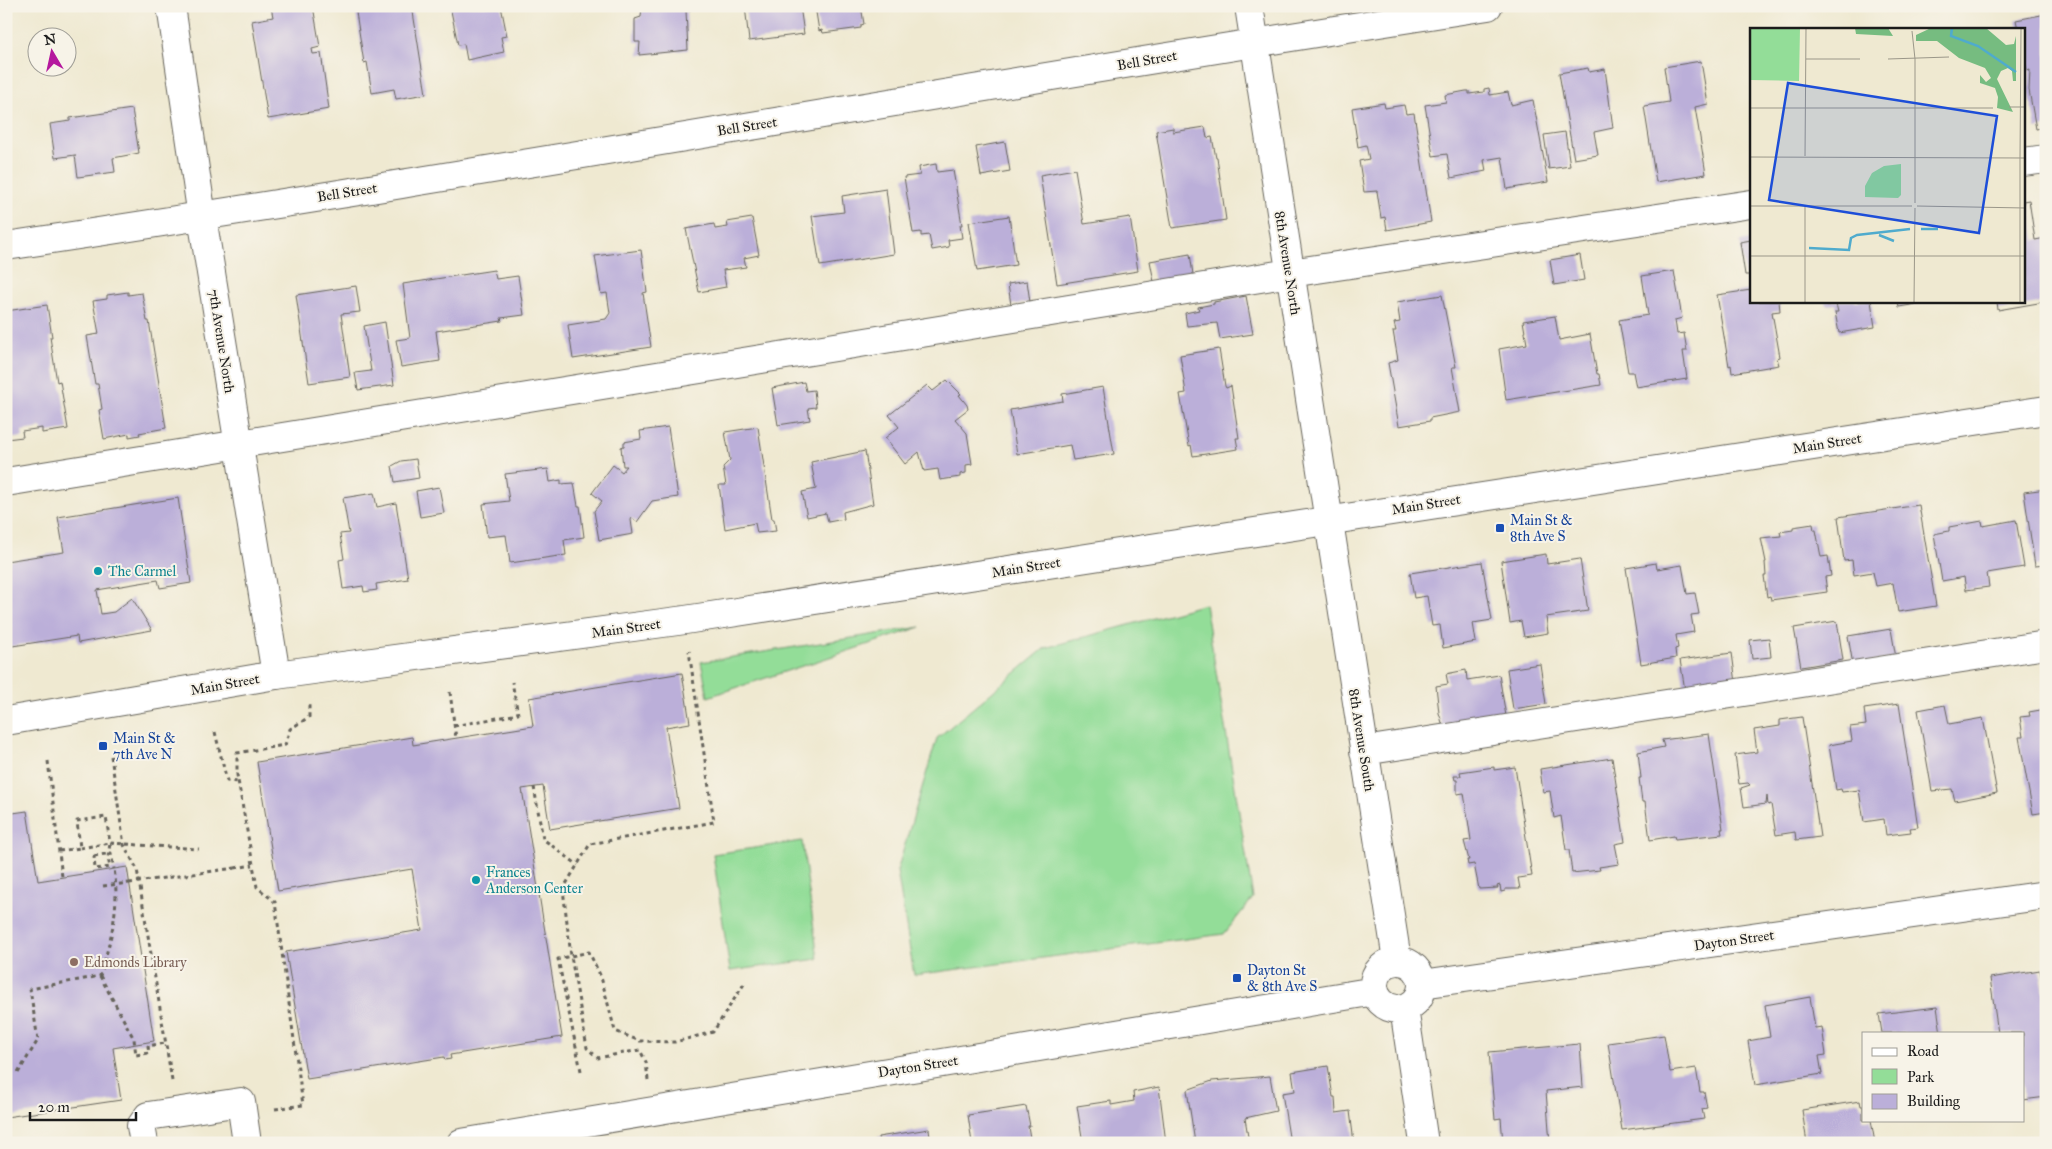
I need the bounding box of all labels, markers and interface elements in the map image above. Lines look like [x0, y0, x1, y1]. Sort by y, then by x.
north arrow [28, 28, 78, 78]
inset map [1750, 28, 2024, 302]
text: N [43, 30, 57, 49]
street label: Bell Street [1116, 47, 1178, 74]
street label: Bell Street [716, 113, 778, 140]
street label: Bell Street [316, 179, 378, 206]
street label: 8th Avenue North [1271, 210, 1304, 316]
street label: 7th Avenue North [205, 288, 238, 394]
street label: Main Street [1791, 430, 1863, 457]
street label: Main Street [1390, 491, 1462, 518]
place label: Main St & 8th Ave S [1510, 512, 1573, 545]
marker: Main St & 8th Ave S [1494, 522, 1506, 534]
street label: Main Street [990, 554, 1062, 581]
place label: The Carmel [108, 563, 176, 580]
marker: The Carmel [92, 565, 104, 577]
street label: Main Street [590, 615, 662, 642]
street label: Main Street [189, 670, 261, 699]
street label: 8th Avenue South [1345, 688, 1378, 793]
place label: Main St & 7th Ave N [113, 730, 176, 763]
marker: Main St & 7th Ave N [97, 740, 109, 752]
place label: Frances Anderson Center [485, 864, 584, 897]
marker: Frances Anderson Center [470, 874, 482, 886]
street label: Dayton Street [1693, 926, 1775, 955]
place label: Edmonds Library [84, 954, 187, 971]
marker: Edmonds Library [68, 956, 80, 968]
place label: Dayton St & 8th Ave S [1247, 962, 1317, 995]
marker: Dayton St & 8th Ave S [1231, 972, 1243, 984]
legend [1862, 1032, 2024, 1122]
text: Road [1907, 1042, 1939, 1060]
street label: Dayton Street [877, 1052, 959, 1081]
text: Park [1907, 1068, 1934, 1086]
scale bar [30, 1089, 136, 1121]
text: Building [1907, 1092, 1961, 1110]
text: 20 m [38, 1098, 70, 1116]

